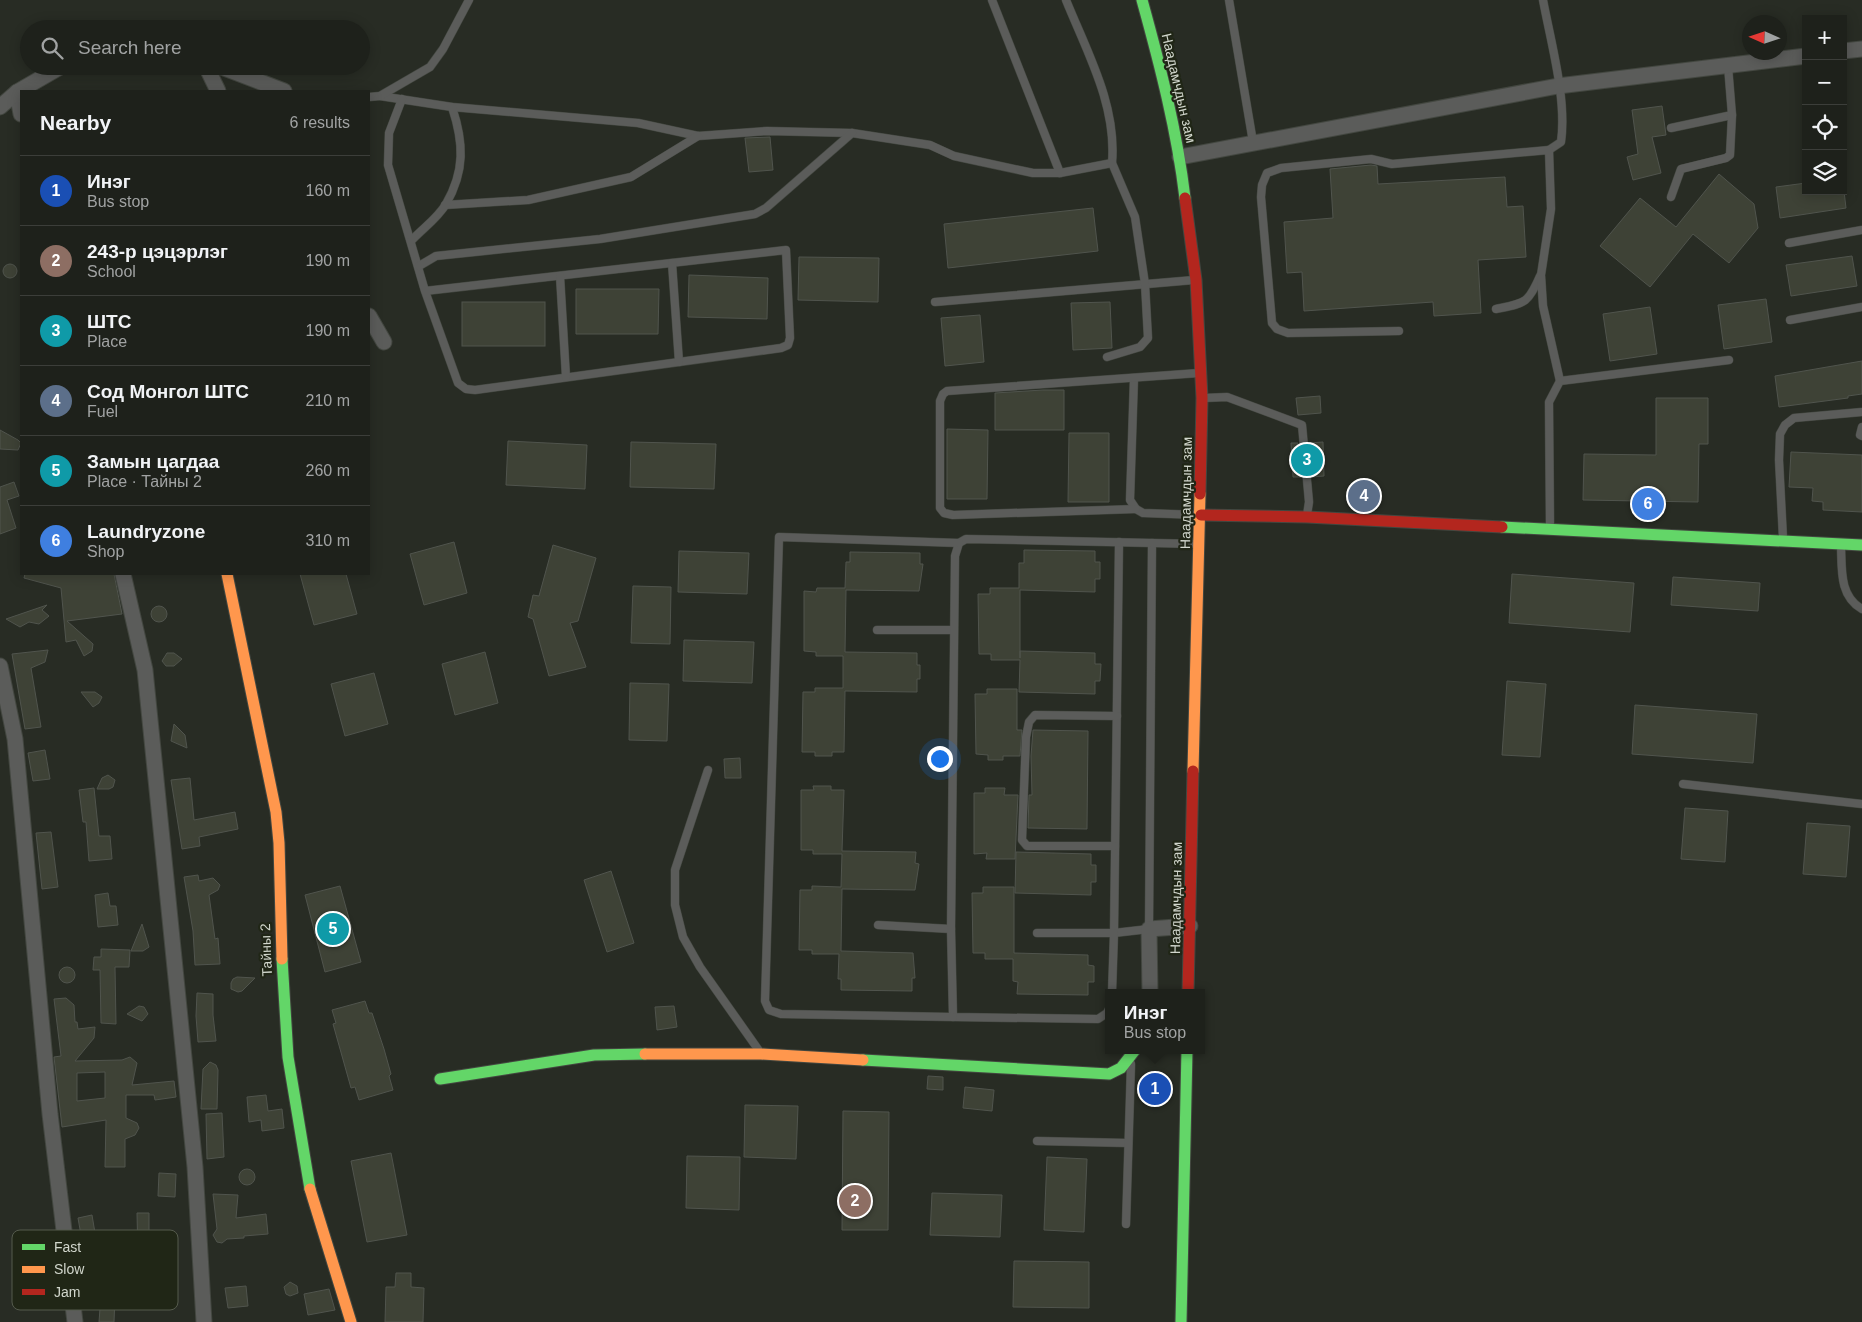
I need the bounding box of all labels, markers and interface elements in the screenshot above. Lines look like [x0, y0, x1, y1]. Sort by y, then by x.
north arrow [1742, 15, 1787, 60]
map controls [1802, 15, 1847, 195]
button: + [1802, 15, 1847, 60]
search box [20, 20, 370, 75]
street label: Наадамчдын зам [1159, 32, 1199, 144]
icon: search [38, 34, 66, 62]
text: Search here [78, 37, 182, 58]
button: − [1802, 60, 1847, 105]
button: locate [1802, 105, 1847, 150]
text: Nearby [40, 111, 111, 134]
text: 6 results [290, 114, 350, 131]
button: layers [1802, 150, 1847, 195]
text: Инэг [87, 171, 131, 192]
text: 1 [52, 182, 60, 199]
text: 160 m [306, 182, 350, 199]
text: Bus stop [87, 193, 149, 210]
text: 243-р цэцэрлэг [87, 241, 228, 262]
text: 2 [52, 252, 60, 269]
text: 190 m [306, 252, 350, 269]
text: School [87, 263, 136, 280]
text: ШТС [87, 311, 131, 332]
text: 3 [52, 322, 60, 339]
text: 190 m [306, 322, 350, 339]
text: Place [87, 333, 127, 350]
text: Сод Монгол ШТС [87, 381, 249, 402]
text: 4 [52, 392, 60, 409]
text: 210 m [306, 392, 350, 409]
text: Fuel [87, 403, 118, 420]
street label: Наадамчдын зам [1177, 437, 1195, 549]
pin: 3 [1291, 441, 1323, 479]
text: Замын цагдаа [87, 451, 219, 472]
text: 5 [52, 462, 60, 479]
text: 260 m [306, 462, 350, 479]
text: Place · Тайны 2 [87, 473, 202, 490]
pin: 4 [1348, 477, 1380, 515]
pin: 6 [1632, 485, 1664, 523]
text: Laundryzone [87, 521, 205, 542]
text: 6 [52, 532, 60, 549]
text: 310 m [306, 532, 350, 549]
text: Shop [87, 543, 124, 560]
your location [927, 746, 953, 772]
street label: Наадамчдын зам [1167, 842, 1185, 954]
pin: 5 [317, 910, 349, 948]
street label: Тайны 2 [257, 923, 275, 977]
popup [1105, 989, 1205, 1054]
text: Инэг [1124, 1002, 1167, 1023]
text: Bus stop [1124, 1024, 1186, 1041]
pin: 1 [1139, 1070, 1171, 1108]
pin: 2 [839, 1182, 871, 1220]
legend [12, 1230, 178, 1310]
text: Fast [54, 1239, 81, 1255]
text: Slow [54, 1261, 85, 1277]
text: Jam [54, 1284, 80, 1300]

